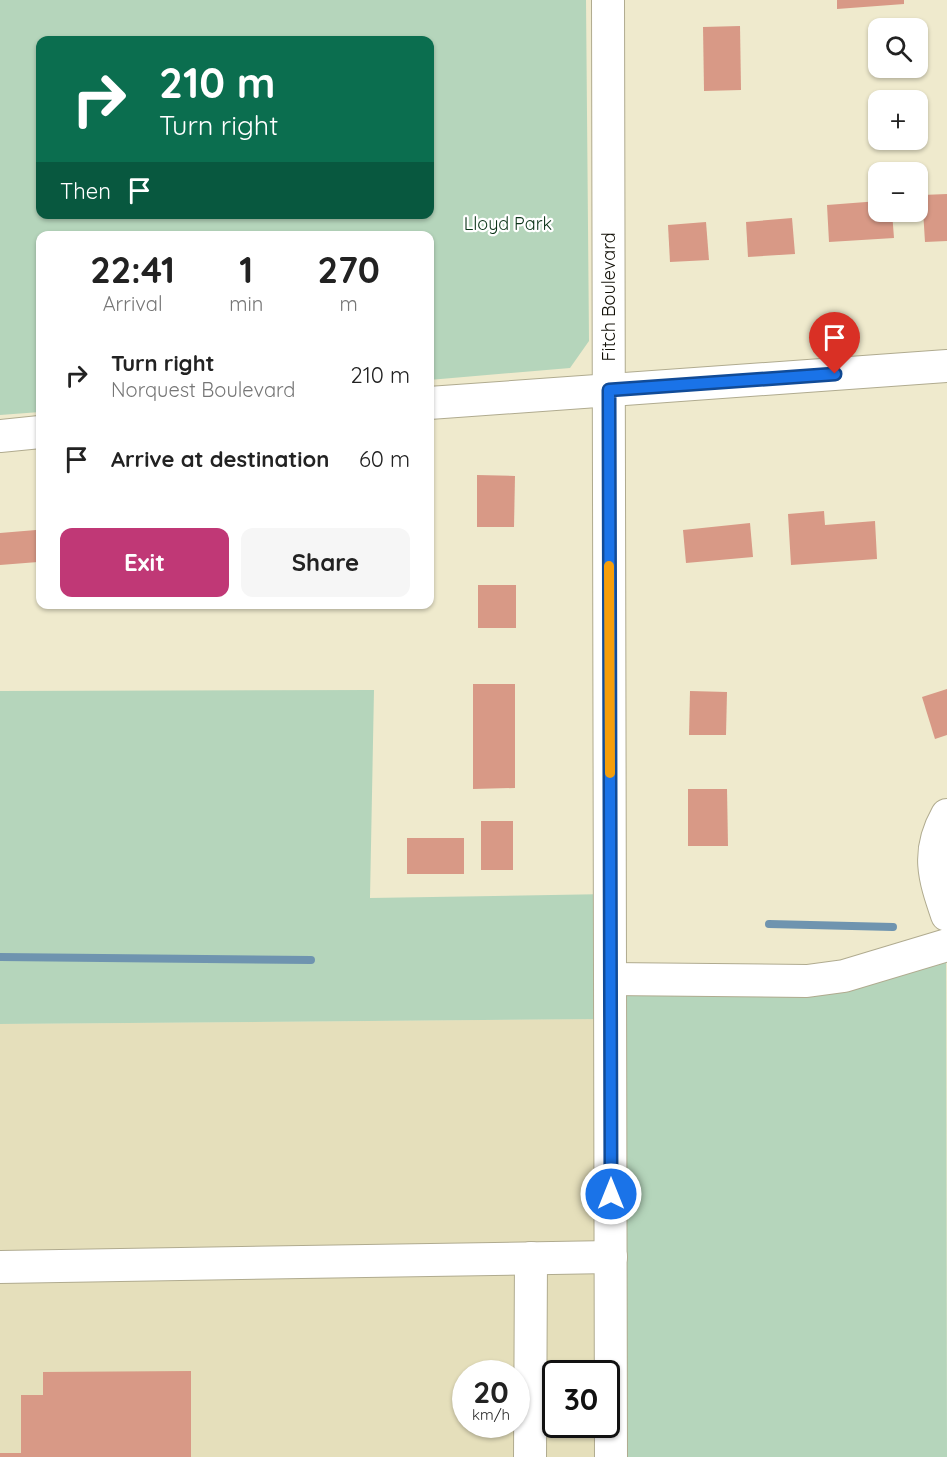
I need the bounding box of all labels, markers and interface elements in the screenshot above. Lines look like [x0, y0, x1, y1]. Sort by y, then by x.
map controls [868, 18, 928, 222]
button: search [868, 18, 928, 78]
text: 210 m [159, 56, 276, 109]
icon: right [60, 60, 138, 138]
button: + [868, 90, 928, 150]
text: Turn right [159, 108, 278, 142]
button: − [868, 162, 928, 222]
icon: arrive [123, 174, 156, 207]
text: Then [60, 177, 111, 205]
park label: Lloyd Park [464, 212, 552, 235]
street label: Fitch Boulevard [597, 232, 620, 362]
text: 22:41 [90, 247, 175, 292]
text: 1 [239, 247, 253, 292]
text: 270 [317, 247, 380, 292]
text: Arrival [103, 291, 163, 316]
text: min [229, 291, 263, 316]
text: m [340, 291, 358, 316]
pin [809, 312, 860, 374]
icon: arrive [818, 321, 851, 354]
text: Turn right [111, 349, 215, 377]
icon: right [60, 359, 93, 392]
text: 210 m [351, 361, 410, 389]
text: Norquest Boulevard [111, 377, 295, 402]
icon: arrive [60, 443, 93, 476]
text: Arrive at destination [111, 445, 329, 473]
text: 60 m [359, 445, 410, 473]
button: Exit [60, 528, 229, 597]
button: Share [241, 528, 410, 597]
position arrow [579, 1162, 643, 1226]
speed limit sign: 30 [542, 1360, 620, 1438]
text: 20 [473, 1373, 509, 1411]
text: km/h [472, 1405, 510, 1424]

